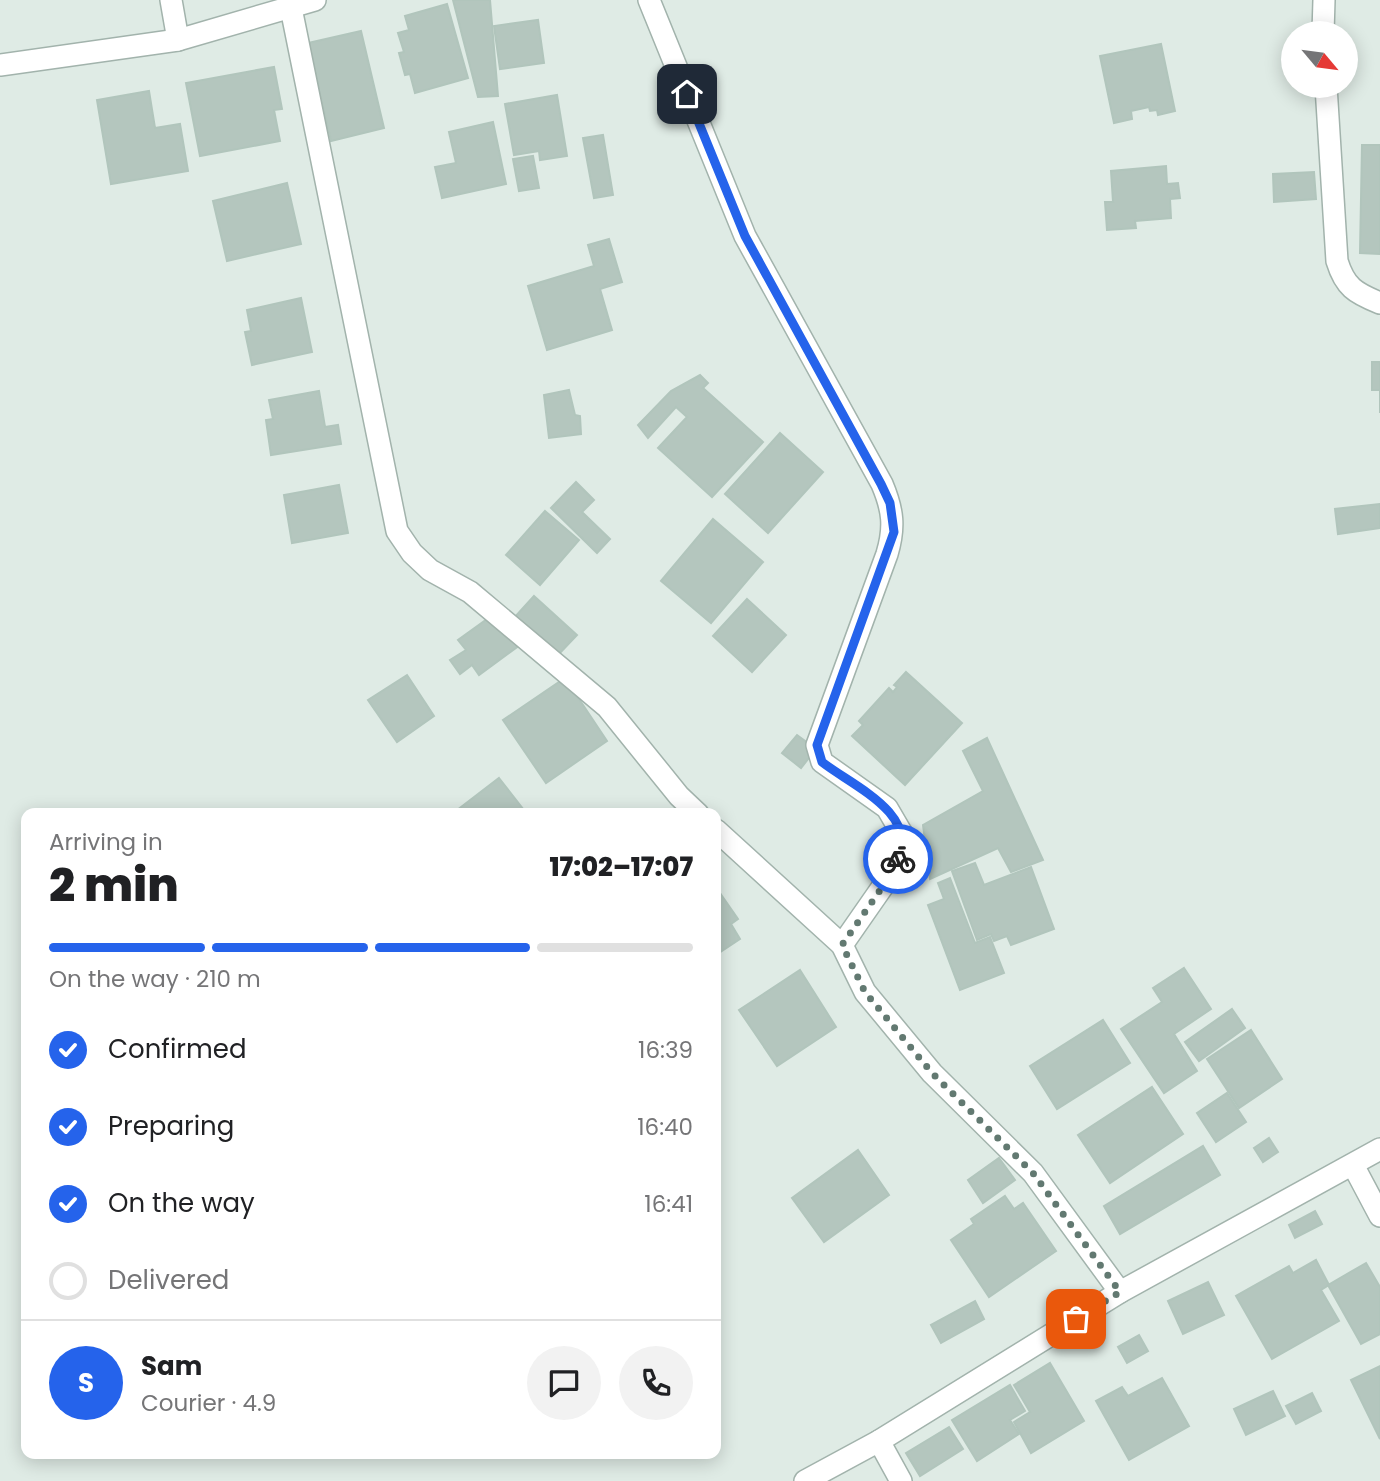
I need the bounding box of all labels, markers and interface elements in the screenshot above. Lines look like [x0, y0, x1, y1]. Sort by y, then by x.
north arrow [1281, 21, 1358, 98]
map controls [1281, 21, 1358, 98]
pin [657, 64, 717, 124]
icon: home [668, 75, 706, 113]
courier [863, 824, 933, 894]
text: Arriving in [49, 826, 163, 858]
icon: bike [879, 840, 917, 878]
text: 17:02–17:07 [550, 849, 693, 885]
text: 2 min [49, 853, 179, 917]
text: On the way · 210 m [49, 963, 261, 995]
icon: check [49, 1031, 87, 1069]
text: Confirmed [108, 1031, 246, 1067]
text: 16:39 [638, 1034, 693, 1066]
icon: check [49, 1108, 87, 1146]
text: Preparing [108, 1108, 234, 1144]
text: 16:40 [637, 1111, 693, 1143]
icon: check [49, 1185, 87, 1223]
text: On the way [108, 1185, 255, 1221]
text: 16:41 [644, 1188, 693, 1220]
text: Delivered [108, 1262, 229, 1298]
pin [1046, 1289, 1106, 1349]
icon: bag [1057, 1300, 1095, 1338]
button: chat [527, 1346, 601, 1420]
button: phone [619, 1346, 693, 1420]
text: Sam [141, 1348, 202, 1384]
text: S [78, 1365, 94, 1401]
text: Courier · 4.9 [141, 1387, 276, 1419]

